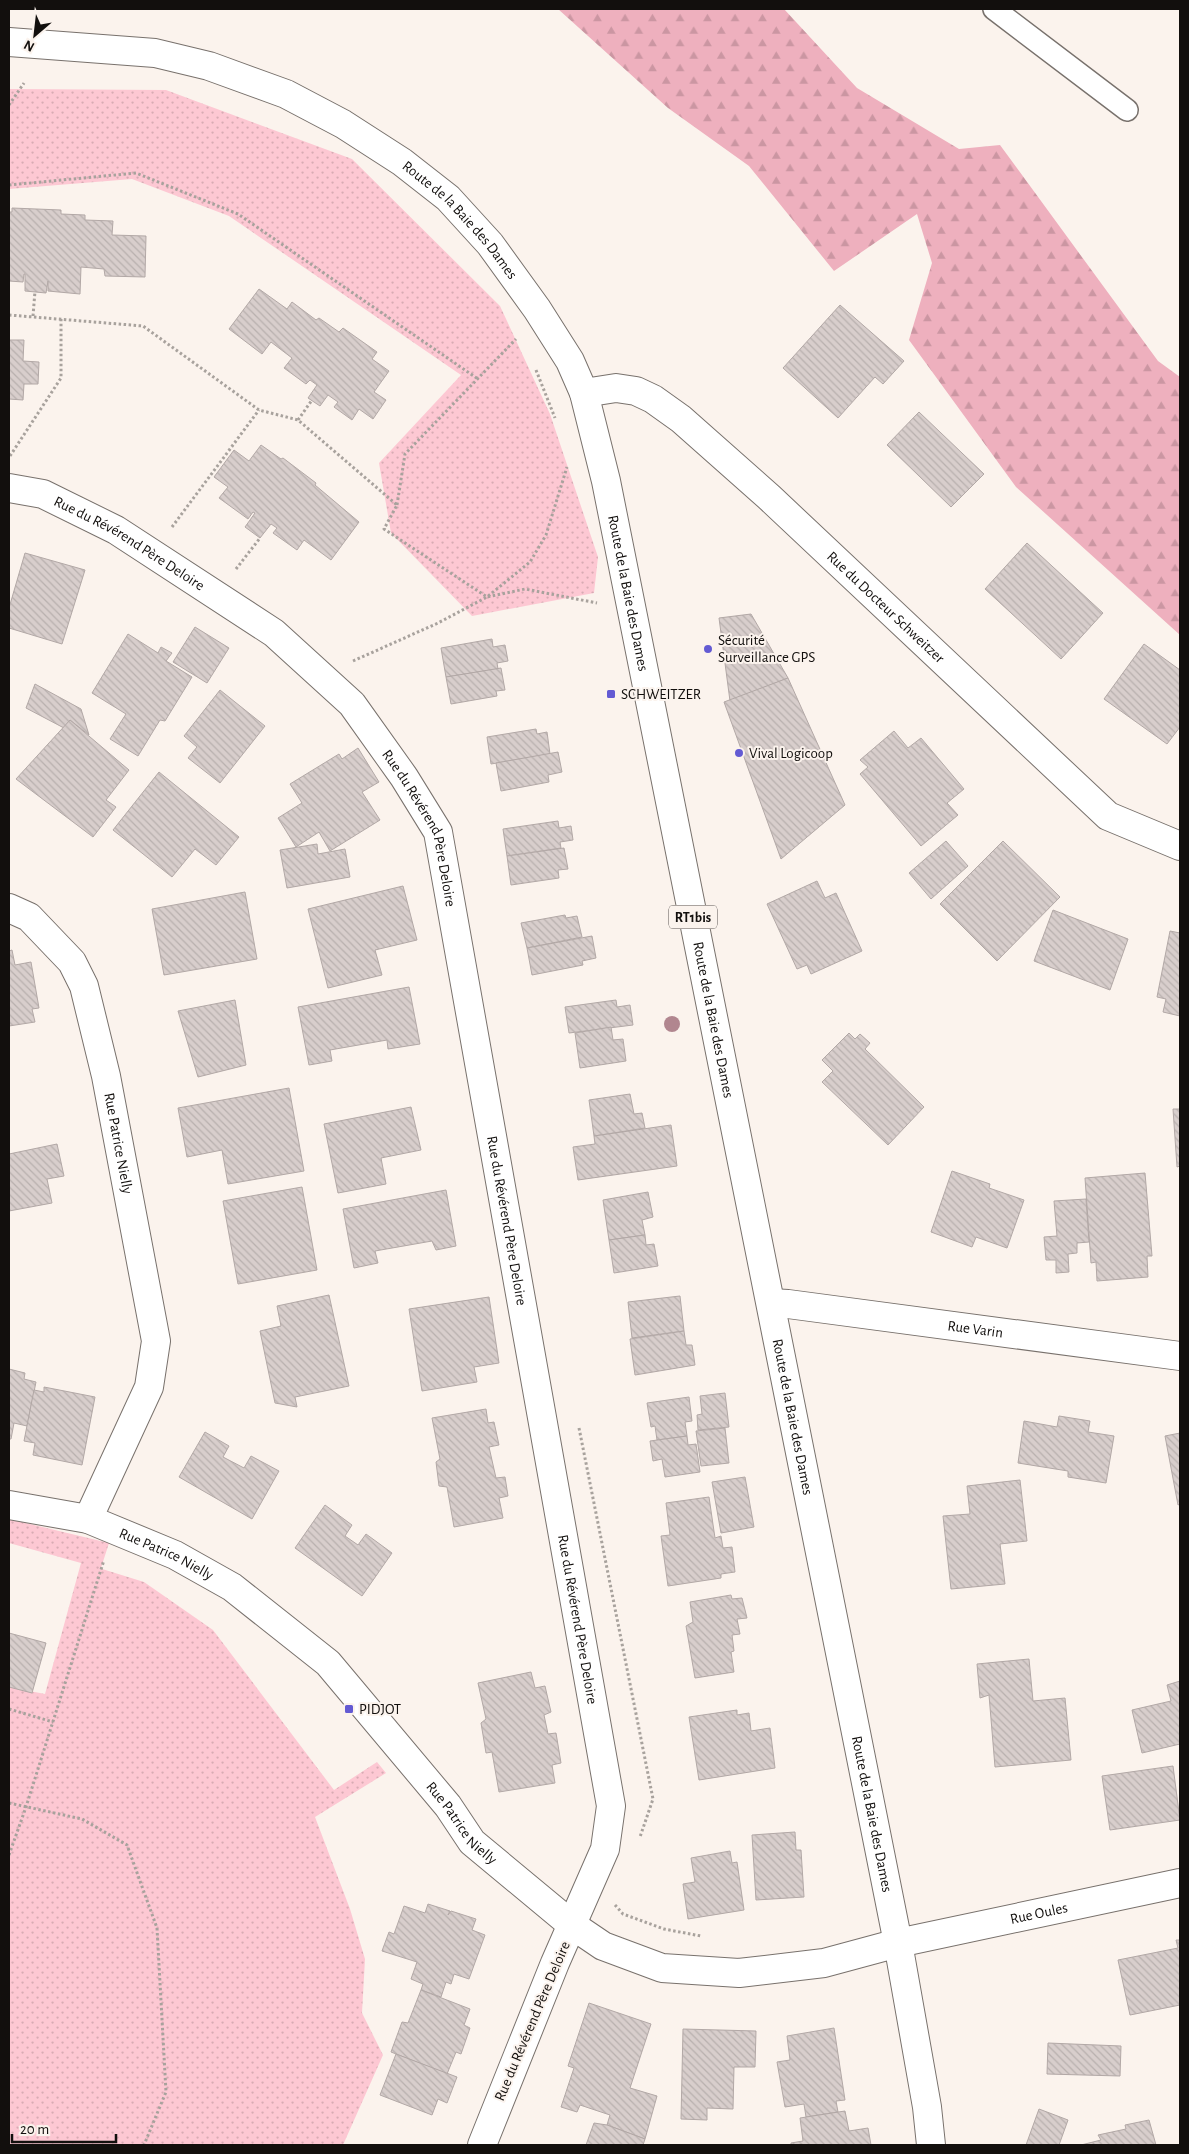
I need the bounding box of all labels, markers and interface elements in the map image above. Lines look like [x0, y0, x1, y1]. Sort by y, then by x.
north arrow [10, 10, 60, 60]
text: N [22, 37, 37, 54]
street label: Route de la Baie des Dames [399, 158, 520, 282]
street label: Rue du Révérend Père Deloire [52, 494, 207, 594]
street label: Route de la Baie des Dames [605, 514, 651, 673]
street label: Rue du Docteur Schweitzer [824, 549, 947, 666]
place label: Sécurité Surveillance GPS [718, 633, 815, 665]
marker: Sécurité Surveillance GPS [702, 643, 714, 655]
place label: SCHWEITZER [621, 687, 701, 702]
marker: SCHWEITZER [605, 688, 617, 700]
place label: Vival Logicoop [749, 746, 833, 761]
street label: Rue du Révérend Père Deloire [379, 747, 458, 908]
marker: Vival Logicoop [733, 747, 745, 759]
road number: RT1bis [669, 906, 717, 929]
street label: Route de la Baie des Dames [690, 940, 736, 1099]
street label: Rue Patrice Nielly [101, 1091, 135, 1196]
street label: Rue du Révérend Père Deloire [484, 1135, 529, 1307]
street label: Rue Varin [947, 1318, 1004, 1340]
street label: Route de la Baie des Dames [770, 1338, 815, 1496]
street label: Rue Patrice Nielly [117, 1526, 216, 1583]
street label: Rue du Révérend Père Deloire [555, 1533, 600, 1706]
place label: PIDJOT [359, 1702, 402, 1717]
marker: PIDJOT [343, 1703, 355, 1715]
street label: Route de la Baie des Dames [849, 1735, 895, 1894]
street label: Rue Patrice Nielly [423, 1779, 500, 1868]
street label: Rue Oules [1009, 1900, 1069, 1927]
street label: Rue du Révérend Père Deloire [492, 1939, 573, 2103]
scale bar [12, 2112, 116, 2144]
text: 20 m [20, 2122, 49, 2137]

